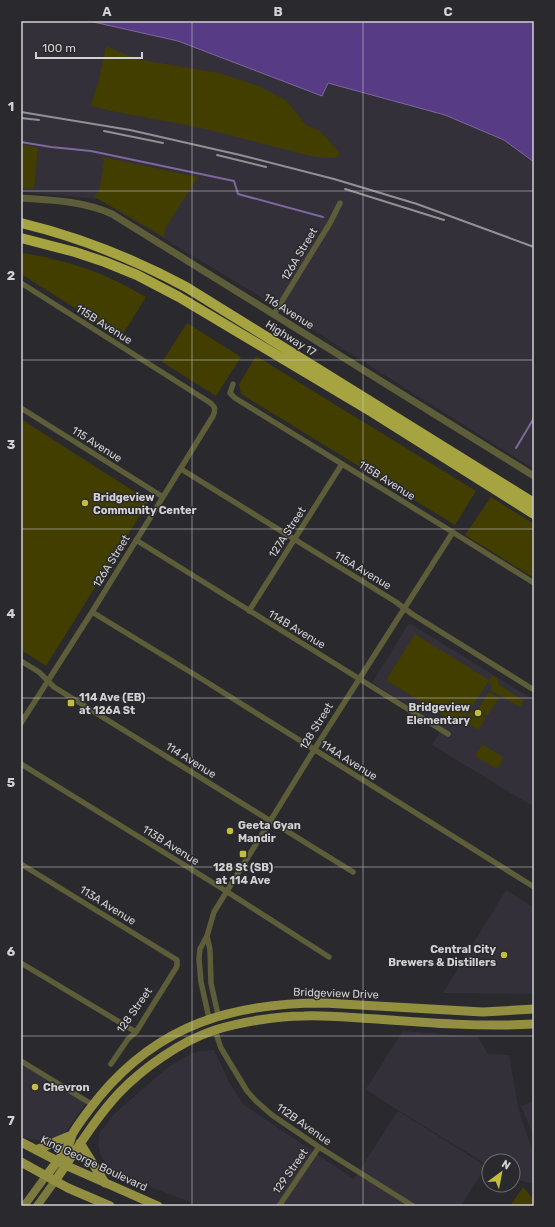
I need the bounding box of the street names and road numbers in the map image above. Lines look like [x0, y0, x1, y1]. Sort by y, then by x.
street label: 126A Street [279, 225, 321, 283]
street label: 116 Avenue [261, 291, 316, 332]
street label: 115B Avenue [73, 302, 134, 347]
street label: Highway 17 [263, 318, 319, 359]
street label: 115 Avenue [69, 424, 124, 465]
street label: 115B Avenue [356, 458, 417, 503]
street label: 127A Street [266, 504, 309, 560]
street label: 126A Street [90, 532, 133, 590]
street label: 115A Avenue [332, 548, 394, 592]
street label: 114B Avenue [266, 607, 328, 652]
street label: 128 Street [297, 700, 336, 752]
street label: 114A Avenue [318, 738, 379, 783]
street label: 114 Avenue [163, 740, 218, 781]
street label: 113B Avenue [140, 823, 201, 868]
street label: 113A Avenue [77, 883, 138, 928]
street label: 128 Street [114, 984, 155, 1036]
street label: Bridgeview Drive [293, 986, 379, 1001]
street label: 112B Avenue [274, 1101, 334, 1148]
street label: King George Boulevard [38, 1133, 149, 1194]
street label: 129 Street [270, 1146, 311, 1196]

